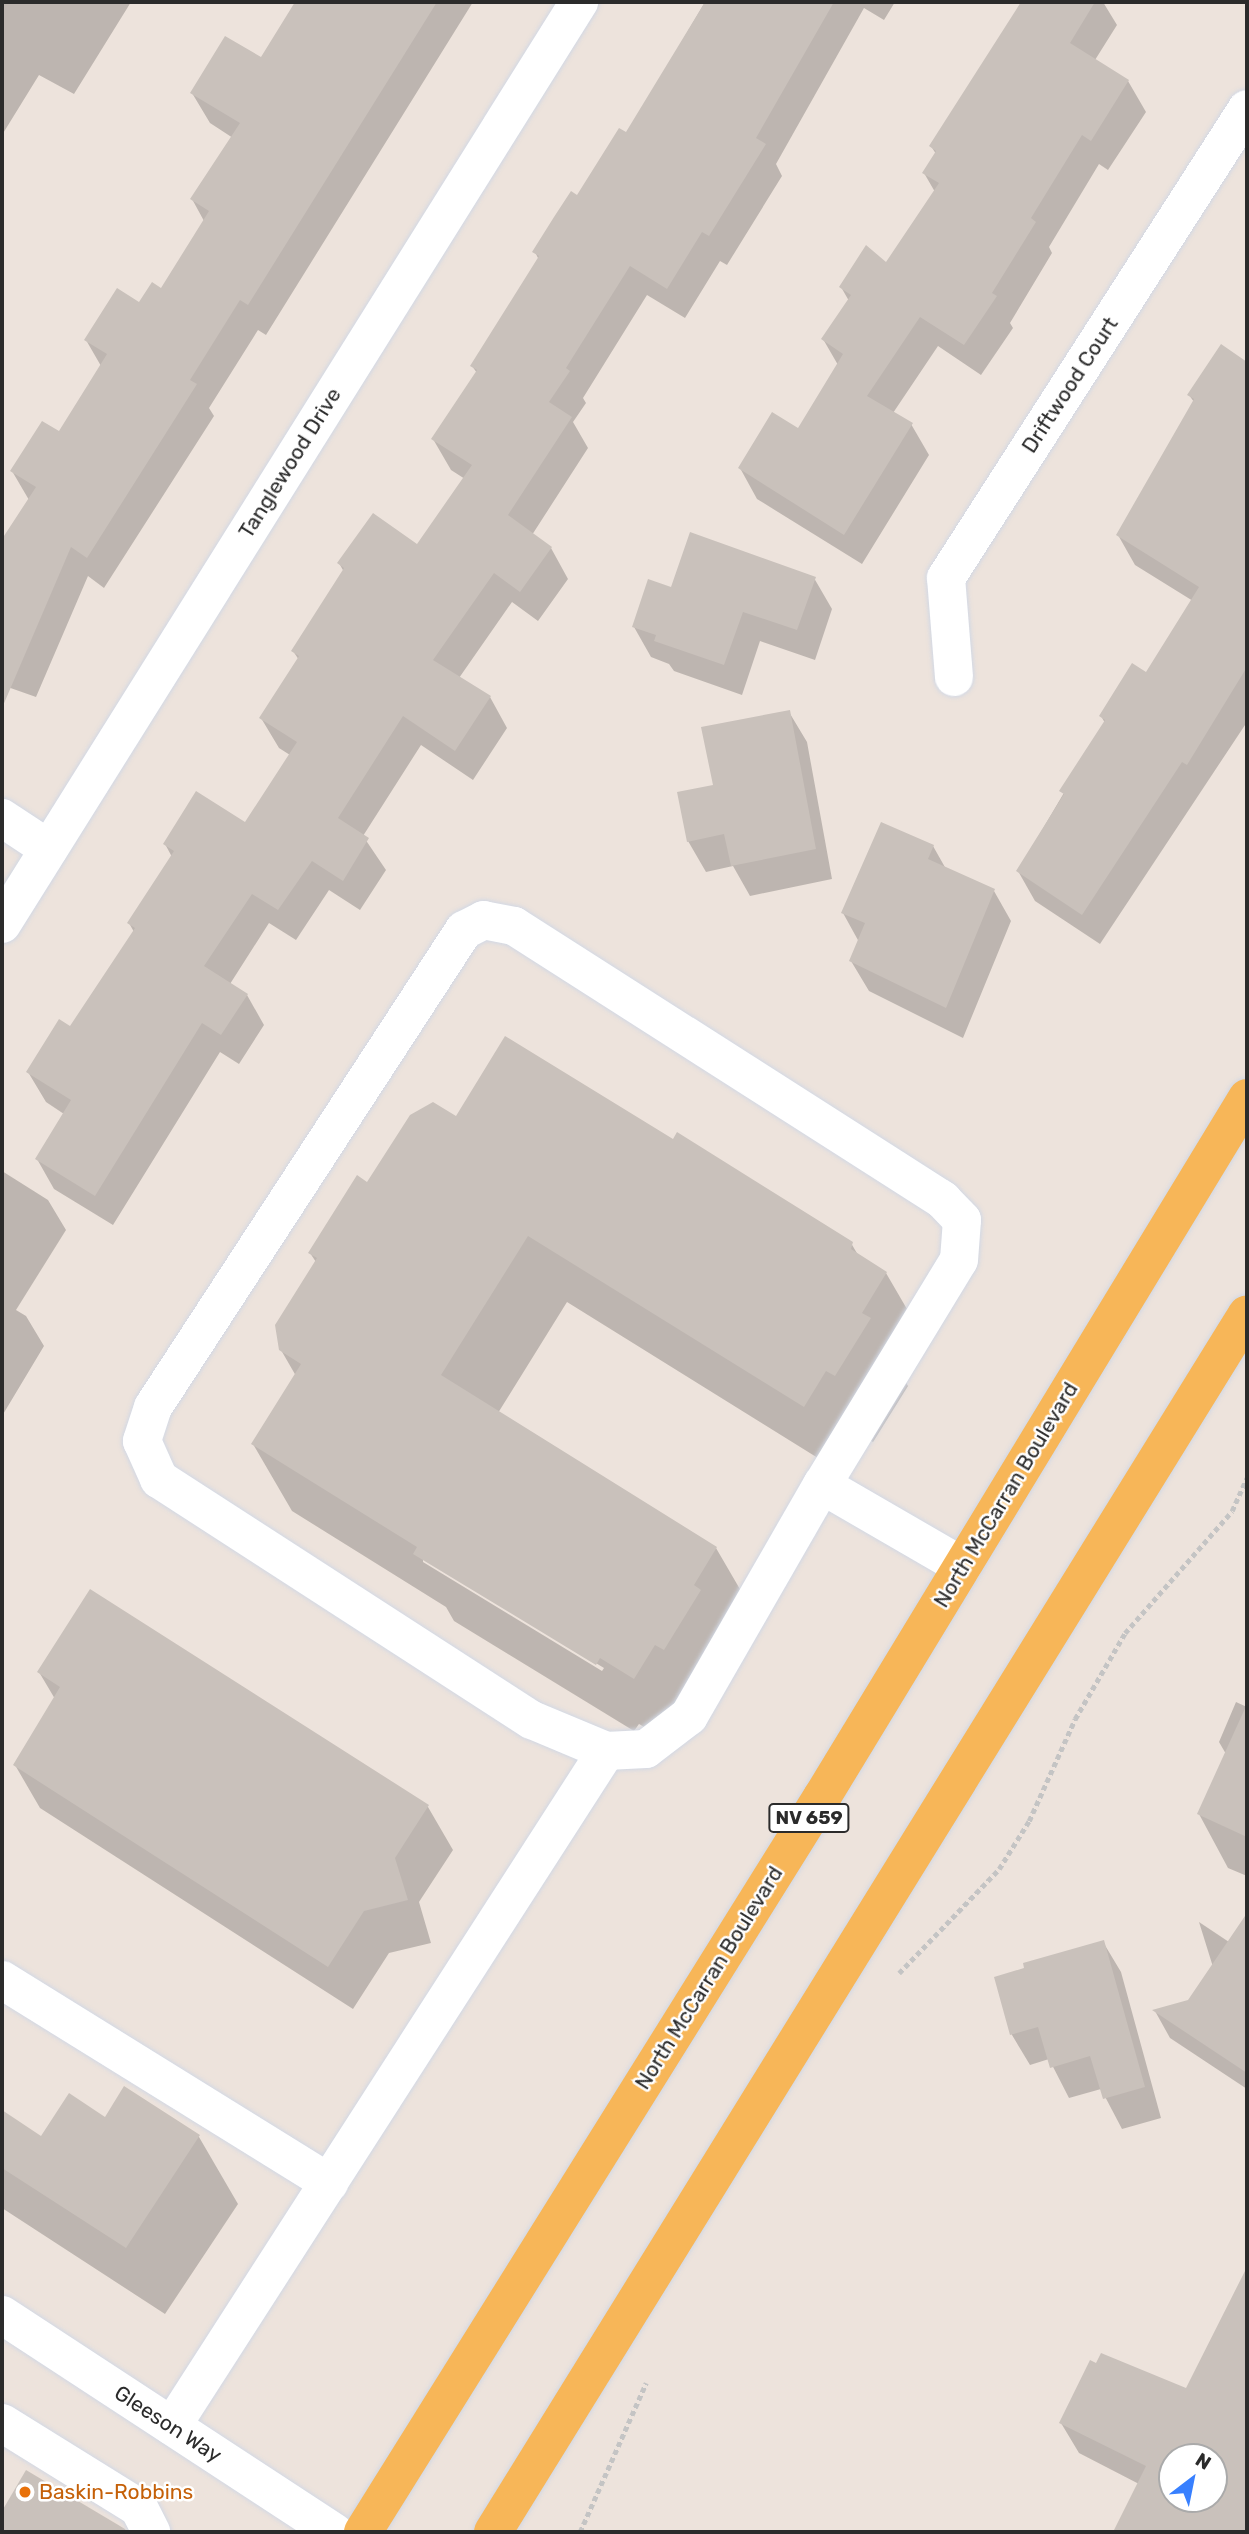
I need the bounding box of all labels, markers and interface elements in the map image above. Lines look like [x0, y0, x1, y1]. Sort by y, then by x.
street label: Driftwood Court [1017, 312, 1123, 458]
street label: Tanglewood Drive [234, 383, 346, 543]
street label: North McCarran Boulevard [929, 1378, 1083, 1612]
road number: NV 659 [767, 1802, 851, 1834]
street label: North McCarran Boulevard [630, 1862, 788, 2094]
street label: Gleeson Way [110, 2380, 226, 2468]
north arrow [1158, 2443, 1228, 2513]
text: N [1191, 2448, 1215, 2475]
place label: Baskin-Robbins [39, 2479, 193, 2505]
marker: Baskin-Robbins [17, 2484, 33, 2500]

